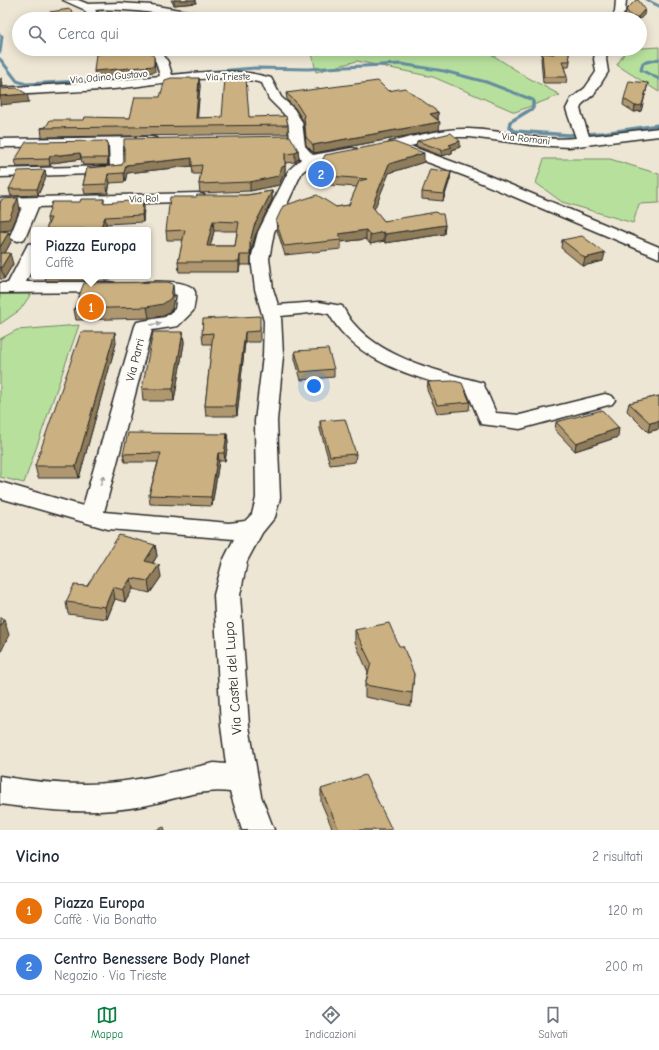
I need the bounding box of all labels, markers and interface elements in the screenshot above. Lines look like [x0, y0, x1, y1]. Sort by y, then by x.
search box [12, 12, 647, 56]
icon: search [26, 23, 48, 45]
text: Cerca qui [58, 25, 119, 43]
street label: Via Odino Gustavo [70, 68, 148, 86]
street label: Via Trieste [206, 71, 250, 83]
street label: Via Romani [501, 130, 551, 148]
pin: 2 [308, 159, 334, 189]
street label: Via Rol [129, 192, 159, 206]
popup [31, 227, 151, 279]
text: Piazza Europa [46, 237, 136, 255]
text: Caffè [46, 255, 74, 270]
pin: 1 [78, 292, 104, 322]
one-way arrow [150, 321, 162, 327]
street label: Via Parri [123, 337, 147, 383]
your location [304, 376, 324, 396]
one-way arrow [99, 473, 105, 485]
street label: Via Castel del Lupo [221, 621, 245, 735]
text: Vicino [16, 847, 59, 866]
text: 2 risultati [592, 849, 643, 864]
text: Piazza Europa [54, 894, 145, 912]
text: 1 [26, 903, 32, 918]
text: 120 m [608, 903, 643, 918]
text: Caffè · Via Bonatto [54, 912, 157, 927]
text: Centro Benessere Body Planet [54, 950, 250, 968]
text: 2 [26, 959, 32, 974]
text: 200 m [605, 959, 643, 974]
text: Negozio · Via Trieste [54, 968, 167, 983]
tab: Mappa [91, 1004, 123, 1041]
tab: Indicazioni [305, 1004, 356, 1041]
tab: Salvati [538, 1004, 568, 1041]

